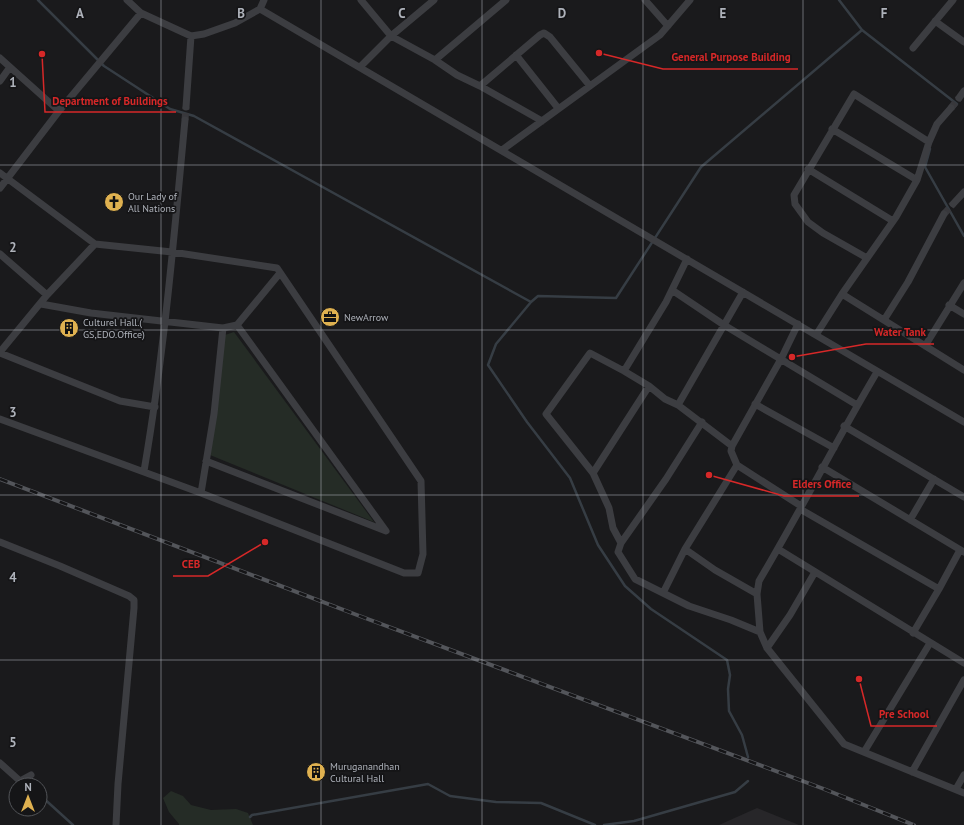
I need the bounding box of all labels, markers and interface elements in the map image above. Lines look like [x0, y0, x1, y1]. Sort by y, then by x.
text: A [76, 5, 84, 22]
text: B [237, 5, 245, 22]
text: C [398, 5, 406, 22]
text: D [558, 5, 566, 22]
text: E [720, 5, 727, 22]
text: F [881, 5, 888, 22]
callout: General Purpose Building [663, 46, 798, 69]
text: General Purpose Building [671, 50, 791, 64]
text: 1 [9, 74, 17, 91]
callout: Department of Buildings [45, 89, 176, 112]
text: Department of Buildings [52, 94, 168, 108]
place label: Our Lady of All Nations [128, 190, 178, 215]
church icon: Our Lady of All Nations [103, 191, 125, 213]
text: 2 [9, 239, 17, 256]
office icon: NewArrow [319, 306, 341, 328]
place label: NewArrow [344, 311, 389, 324]
place label: Culturel Hall.( GS,EDO.Office) [83, 316, 145, 341]
building icon: Culturel Hall.( GS,EDO.Office) [58, 317, 80, 339]
callout: Water Tank [866, 321, 934, 344]
text: Water Tank [874, 325, 927, 339]
text: 3 [9, 404, 17, 421]
callout: Elders Office [784, 473, 859, 496]
text: Elders Office [793, 477, 852, 491]
callout: CEB [173, 553, 208, 576]
text: CEB [182, 557, 201, 571]
text: 4 [9, 569, 17, 586]
callout: Pre School [871, 703, 937, 726]
text: Pre School [879, 707, 930, 721]
text: 5 [9, 734, 17, 751]
place label: Muruganandhan Cultural Hall [330, 760, 400, 785]
building icon: Muruganandhan Cultural Hall [305, 761, 327, 783]
north arrow [8, 777, 48, 817]
text: N [24, 780, 32, 794]

